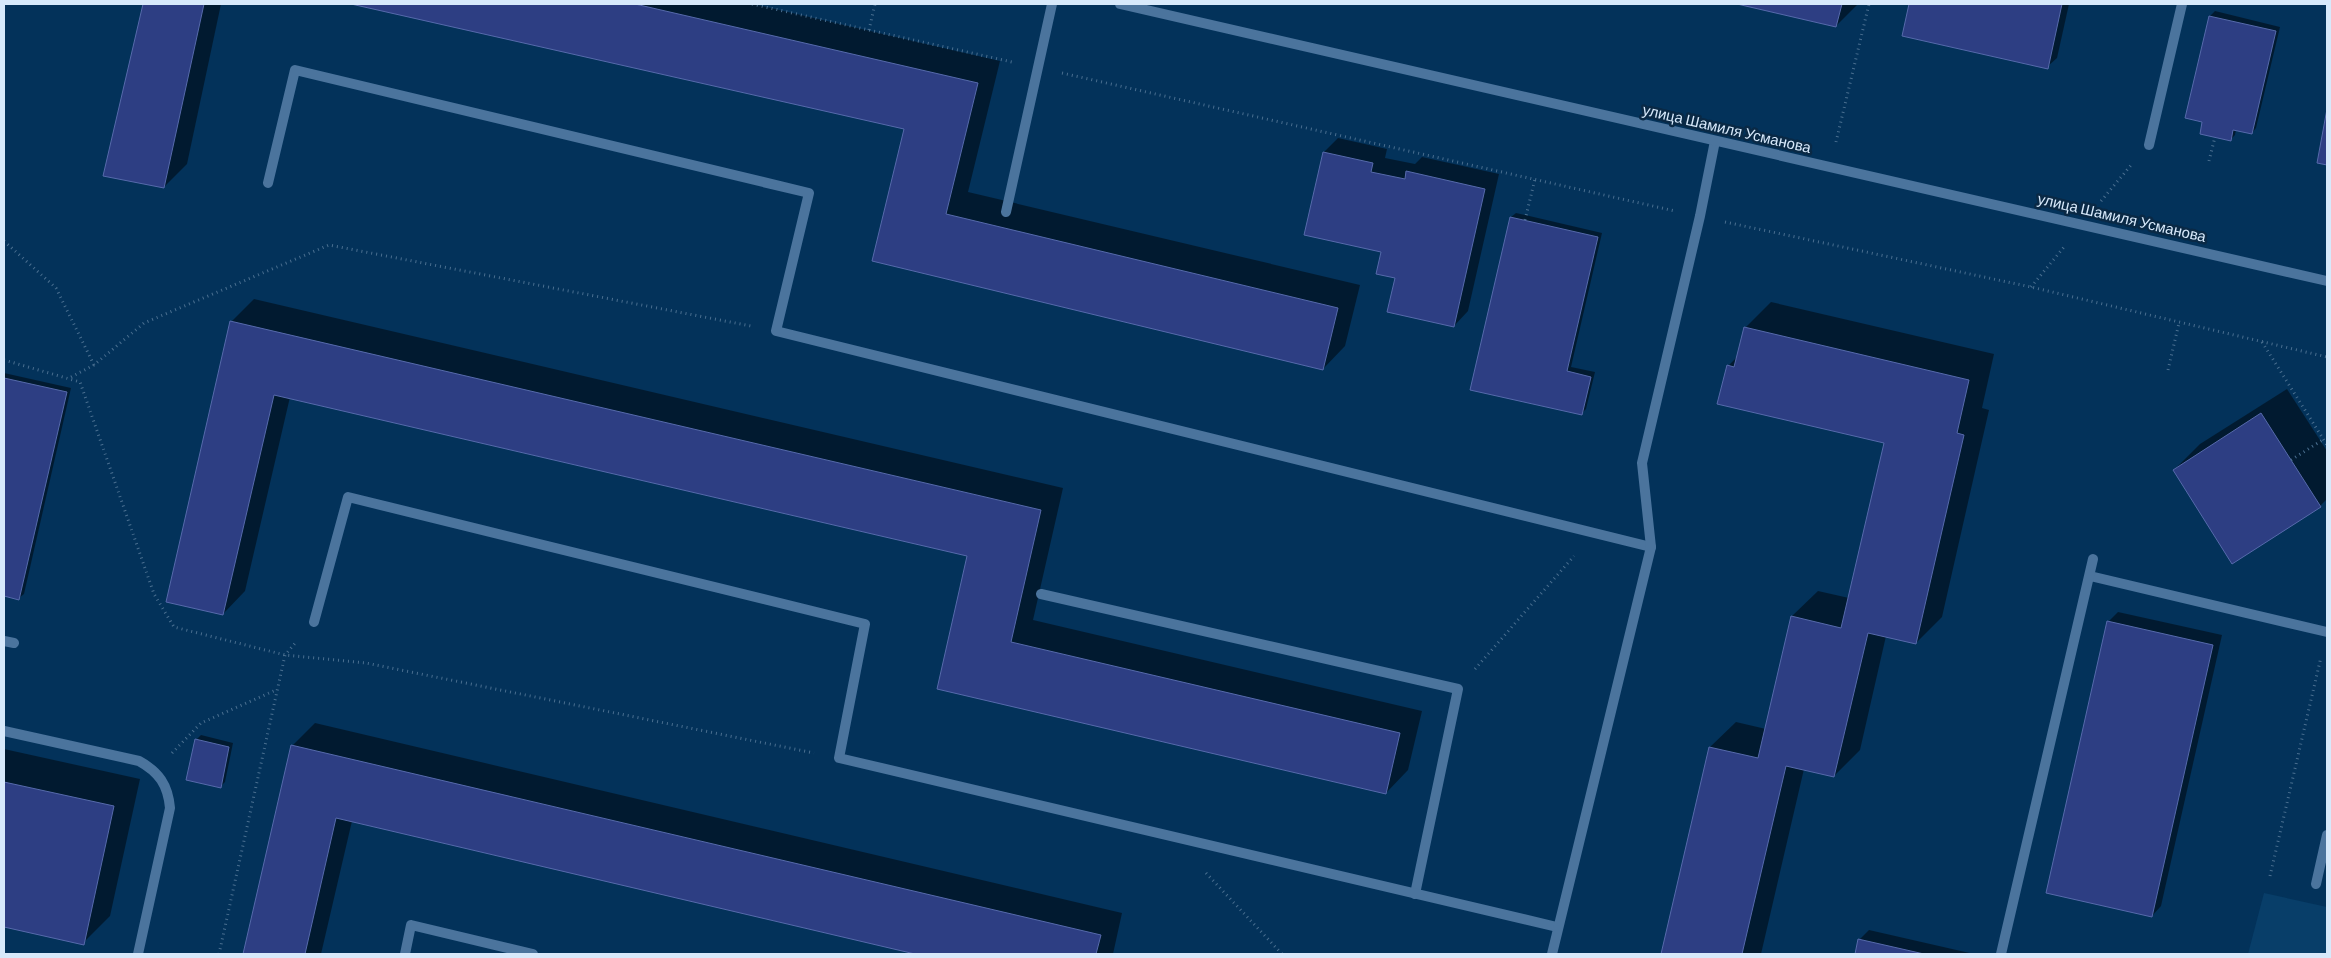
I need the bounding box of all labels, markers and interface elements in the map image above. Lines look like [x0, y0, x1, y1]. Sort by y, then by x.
street label: улица Шамиля Усманова [1641, 100, 1814, 156]
street label: улица Шамиля Усманова [2036, 189, 2209, 245]

